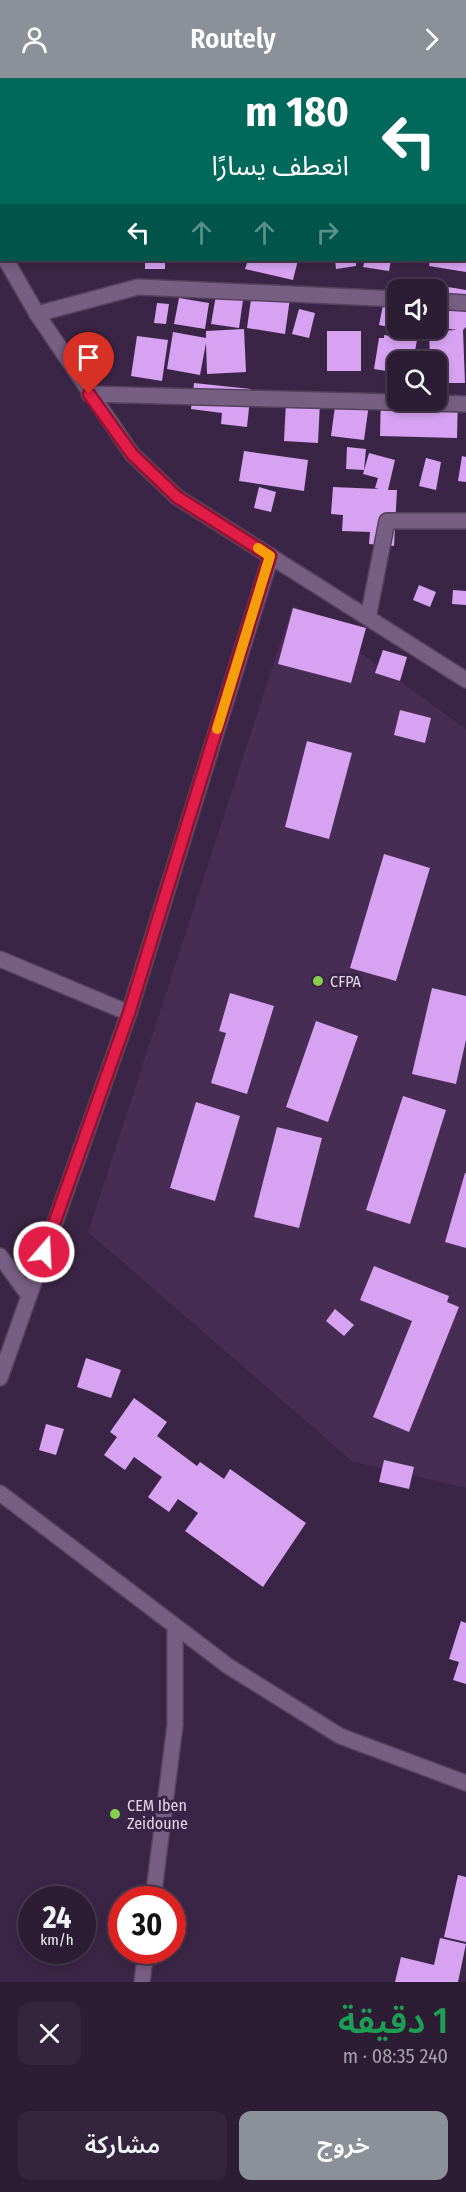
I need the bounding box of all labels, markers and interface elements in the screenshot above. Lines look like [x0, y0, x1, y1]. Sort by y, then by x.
icon: person [18, 23, 51, 56]
text: Routely [190, 23, 276, 55]
icon: forward [415, 23, 448, 56]
text: 180 m [245, 87, 349, 137]
icon: left [370, 102, 448, 180]
text: انعطف يسارًا [212, 150, 349, 182]
icon: left [122, 216, 155, 249]
icon: ahead [185, 216, 218, 249]
icon: ahead [248, 216, 281, 249]
icon: right [311, 216, 344, 249]
map controls [387, 279, 447, 411]
button: sound [387, 279, 447, 339]
pin [63, 332, 114, 394]
icon: arrive [72, 341, 105, 374]
button: search [387, 351, 447, 411]
place label: CFPA [330, 972, 362, 991]
marker: CFPA [311, 974, 325, 988]
position arrow [12, 1220, 76, 1284]
place label: CEM Iben Zeidoune [127, 1796, 188, 1833]
marker: CEM Iben Zeidoune [108, 1807, 122, 1821]
speed limit sign: 30 [108, 1886, 186, 1964]
text: 24 [43, 1900, 71, 1936]
text: km/h [40, 1931, 74, 1949]
text: 1 دقيقة [338, 1999, 448, 2043]
button: close [18, 2002, 81, 2065]
text: 240 m · 08:35 [343, 2044, 448, 2068]
button: مشاركة [18, 2111, 227, 2180]
button: خروج [239, 2111, 448, 2180]

